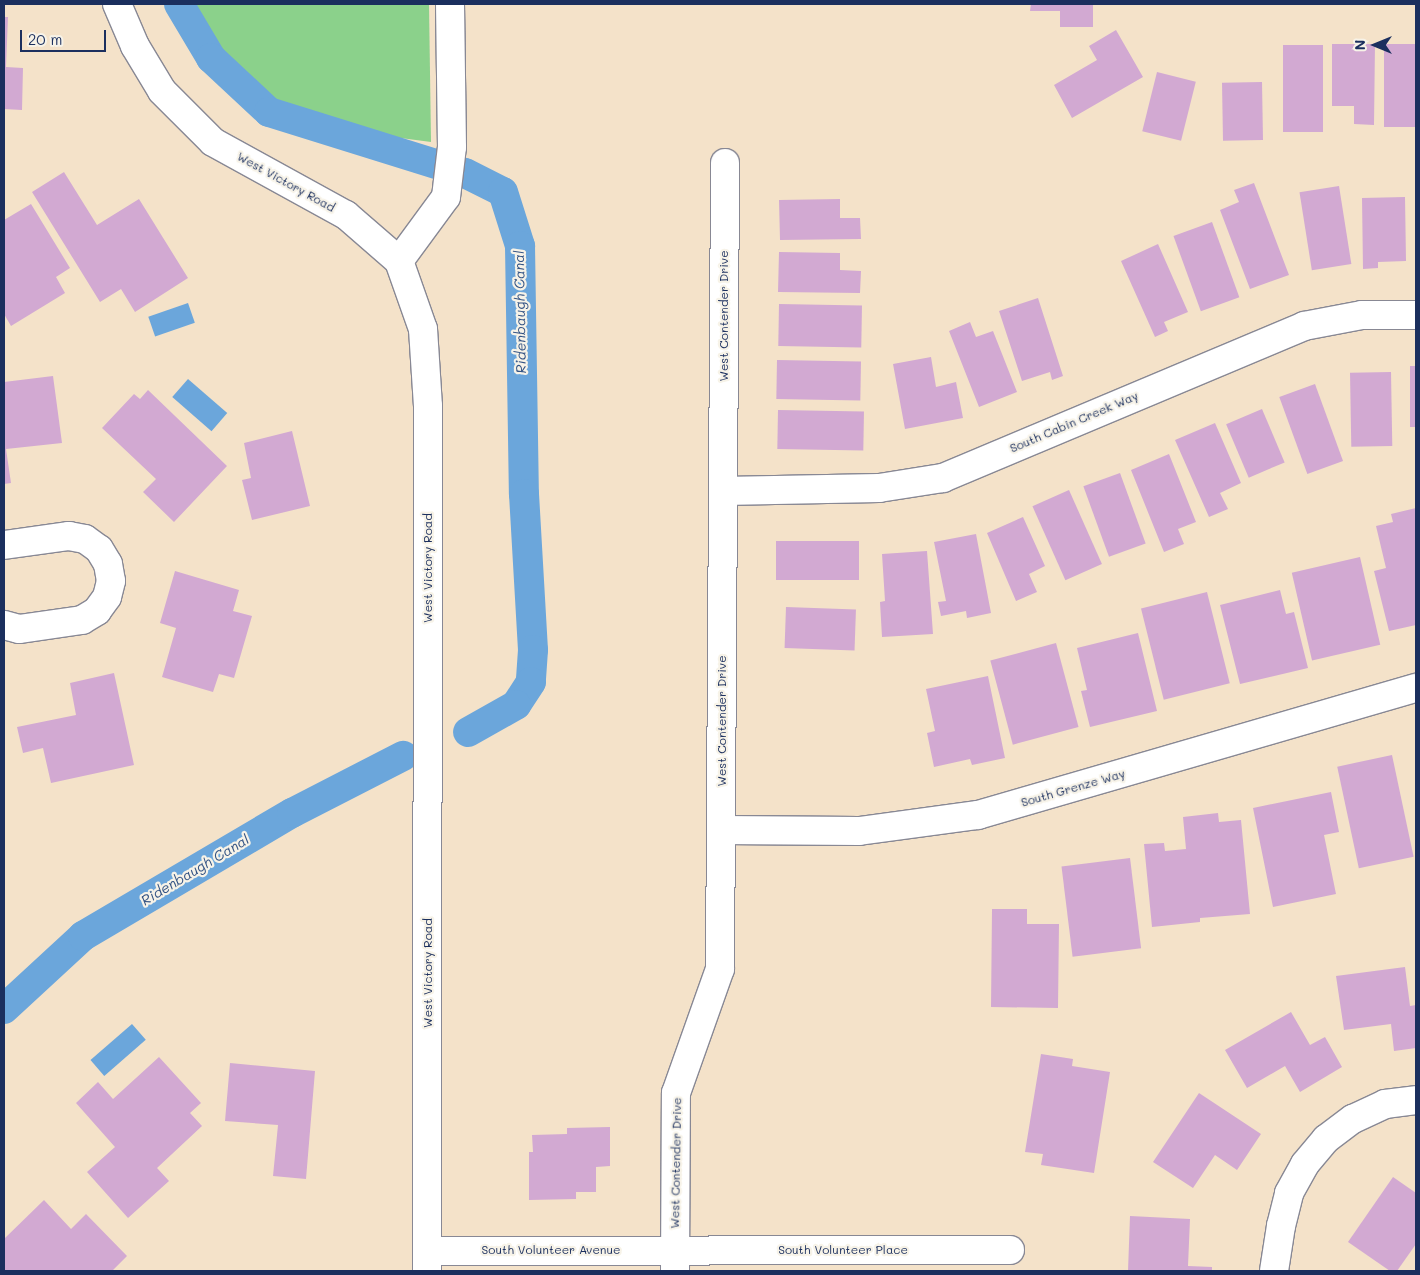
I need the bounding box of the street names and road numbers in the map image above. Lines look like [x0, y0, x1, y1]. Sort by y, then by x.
street label: West Victory Road [235, 149, 337, 215]
street label: West Contender Drive [717, 250, 731, 382]
street label: South Cabin Creek Way [1008, 388, 1140, 456]
street label: West Victory Road [421, 513, 435, 623]
street label: West Contender Drive [715, 655, 729, 787]
street label: South Grenze Way [1019, 766, 1127, 810]
street label: West Victory Road [421, 918, 435, 1028]
street label: West Contender Drive [668, 1097, 684, 1229]
street label: South Volunteer Avenue [482, 1243, 620, 1257]
street label: South Volunteer Place [778, 1243, 908, 1257]

